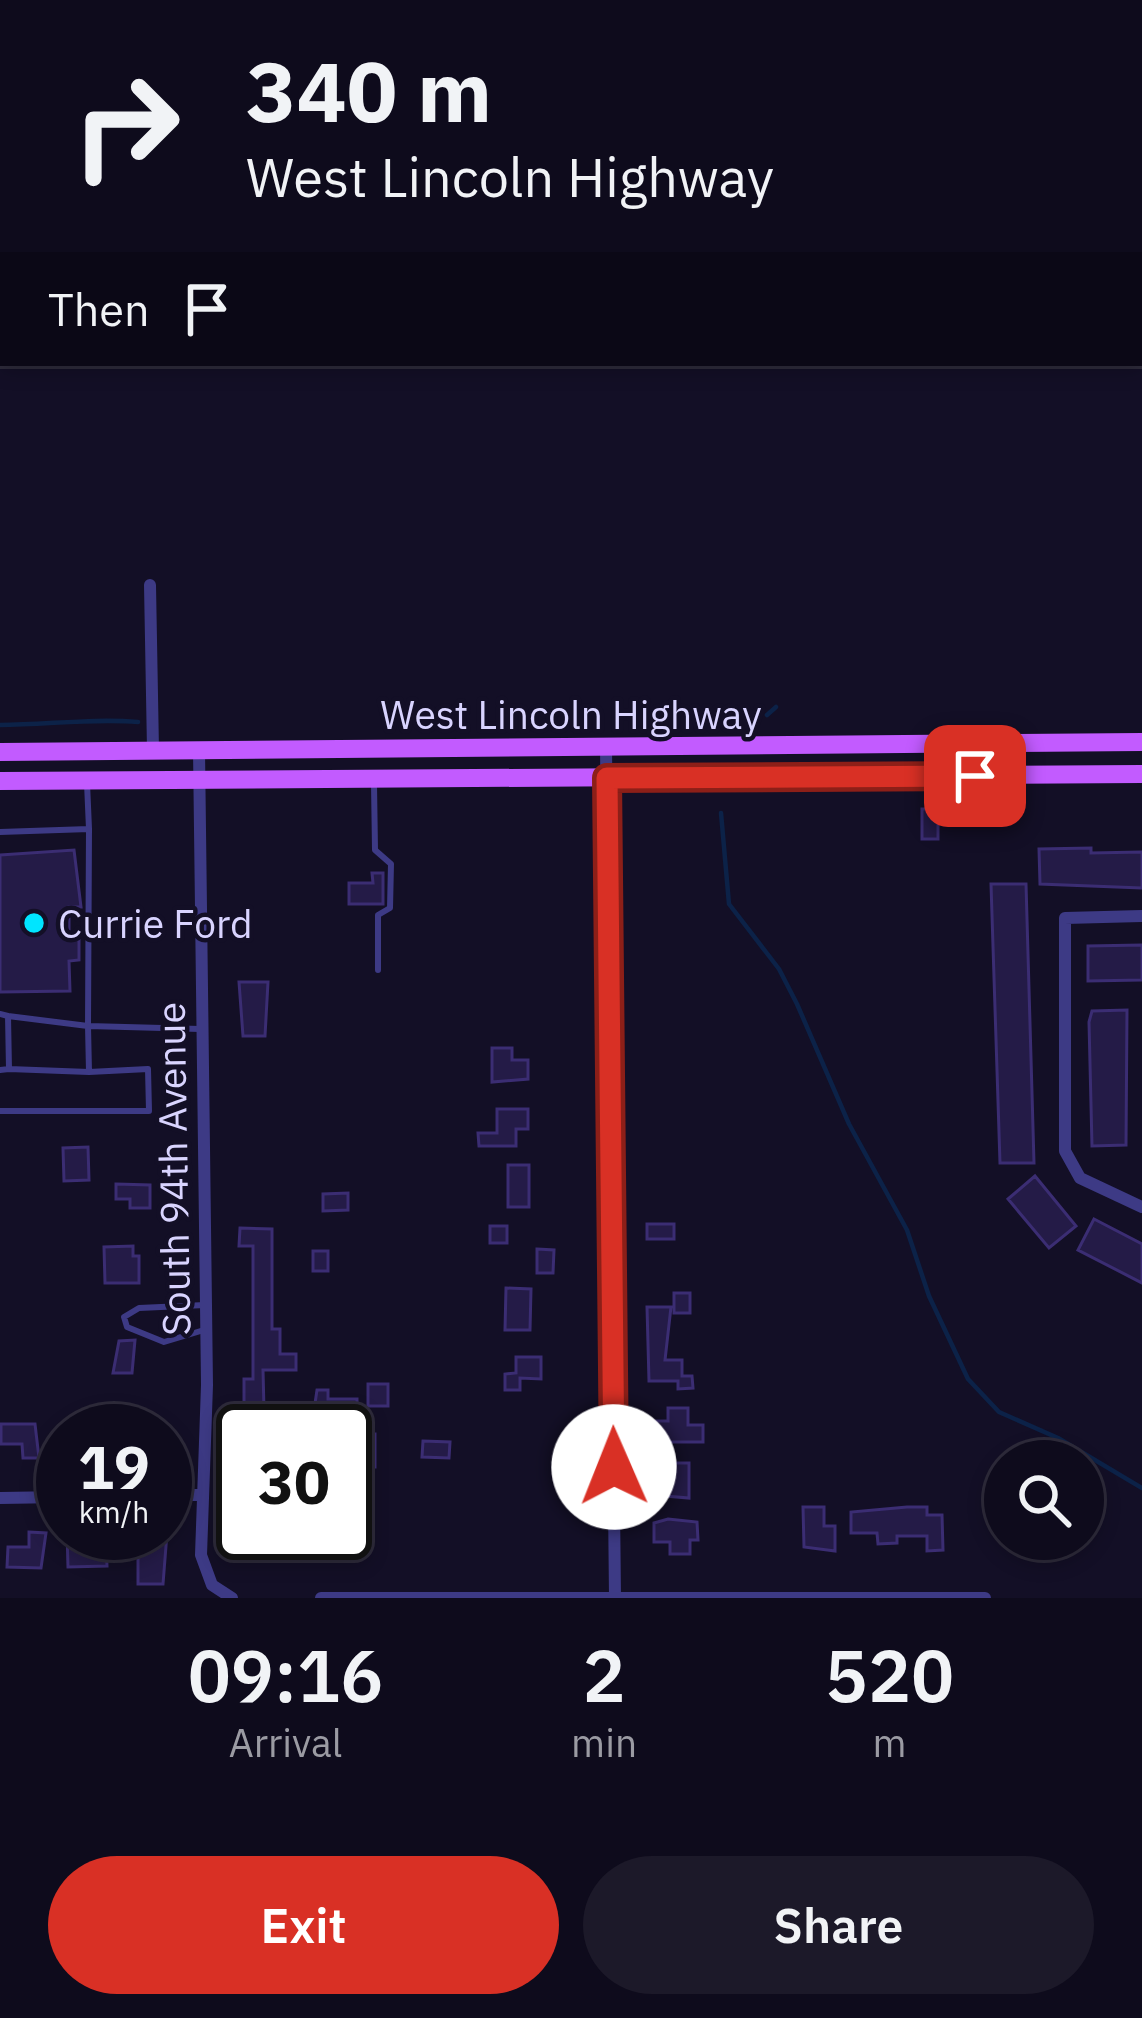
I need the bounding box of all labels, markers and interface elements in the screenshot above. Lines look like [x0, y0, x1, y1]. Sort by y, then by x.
text: 340 m [246, 36, 492, 145]
icon: right [48, 48, 204, 204]
text: West Lincoln Highway [246, 142, 774, 212]
icon: arrive [174, 276, 240, 342]
text: Then [48, 280, 150, 338]
street label: West Lincoln Highway [380, 689, 762, 740]
pin [924, 725, 1026, 827]
icon: arrive [942, 743, 1008, 809]
place label: Currie Ford [58, 898, 253, 949]
marker: Currie Ford [21, 910, 47, 936]
street label: South 94th Avenue [145, 1002, 201, 1336]
speed limit sign: 30 [216, 1404, 372, 1560]
position arrow [551, 1404, 677, 1530]
text: 19 [78, 1427, 150, 1506]
map controls [984, 1440, 1104, 1560]
button: search [984, 1440, 1104, 1560]
text: km/h [79, 1492, 149, 1531]
text: 09:16 [188, 1628, 383, 1722]
text: 2 [582, 1628, 626, 1722]
text: 520 [825, 1628, 954, 1722]
text: Arrival [229, 1717, 342, 1768]
text: min [571, 1717, 637, 1768]
text: m [872, 1717, 907, 1768]
button: Exit [48, 1856, 559, 1994]
button: Share [583, 1856, 1094, 1994]

